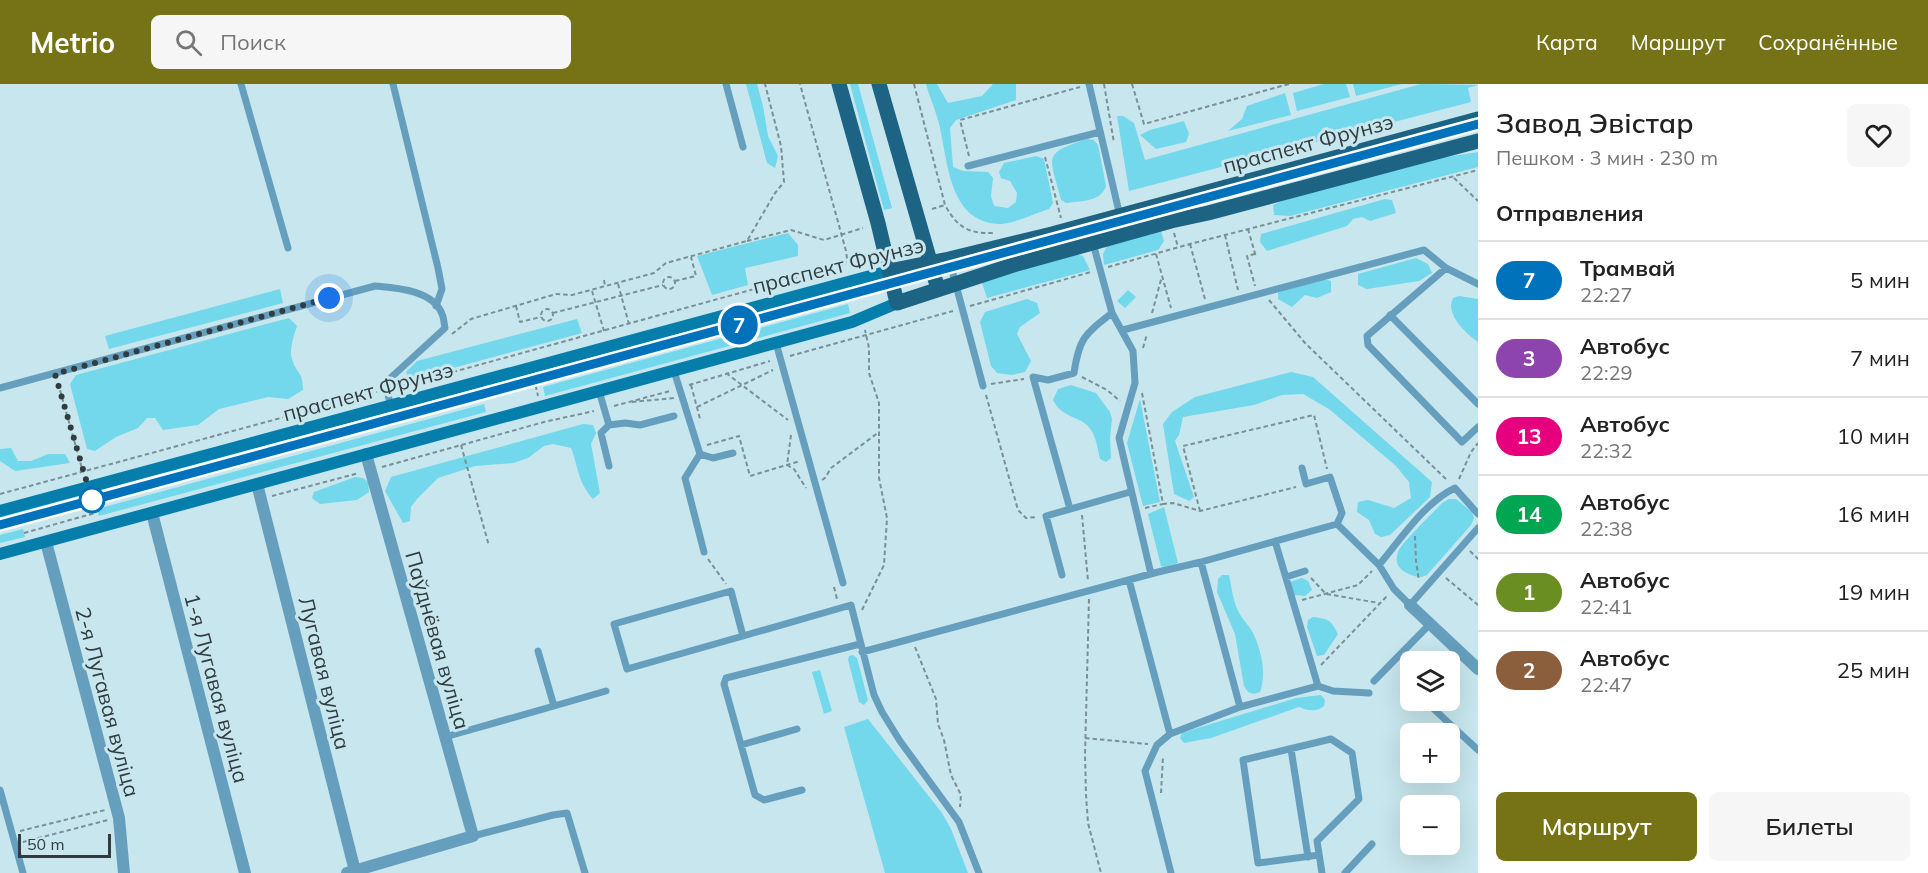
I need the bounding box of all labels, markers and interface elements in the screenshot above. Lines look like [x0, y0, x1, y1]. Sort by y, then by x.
search box [151, 15, 571, 69]
text: Metrio [30, 25, 115, 60]
icon: search [172, 26, 205, 59]
text: Поиск [220, 28, 286, 56]
text: Карта [1536, 29, 1598, 55]
text: Маршрут [1631, 29, 1725, 55]
text: Сохранённые [1758, 29, 1898, 55]
button: heart [1847, 104, 1910, 167]
text: Завод Эвістар [1496, 105, 1694, 140]
street label: праспект Фрунзэ [1220, 108, 1396, 178]
text: Пешком · 3 мин · 230 m [1496, 145, 1718, 170]
text: Отправления [1496, 199, 1644, 227]
street label: праспект Фрунзэ [750, 231, 926, 299]
text: Трамвай [1580, 254, 1675, 282]
text: 5 мин [1850, 266, 1910, 294]
text: 7 [1523, 267, 1535, 293]
text: 22:27 [1580, 282, 1633, 307]
your location [314, 283, 344, 313]
line badge: 7 [720, 306, 758, 344]
text: 7 [733, 312, 745, 338]
text: Автобус [1580, 332, 1670, 360]
text: 7 мин [1850, 344, 1910, 372]
text: 3 [1523, 345, 1535, 371]
street label: праспект Фрунзэ [280, 356, 456, 426]
text: 22:29 [1580, 360, 1633, 385]
text: Автобус [1580, 410, 1670, 438]
text: 10 мин [1837, 422, 1910, 450]
text: 13 [1516, 423, 1542, 449]
text: 22:32 [1580, 438, 1633, 463]
unlabelled marker [79, 487, 105, 513]
text: Автобус [1580, 488, 1670, 516]
text: 16 мин [1837, 500, 1910, 528]
text: 14 [1516, 501, 1542, 527]
text: 22:38 [1580, 516, 1633, 541]
street label: Паўднёвая вуліца [400, 548, 476, 732]
text: Автобус [1580, 566, 1670, 594]
text: 19 мин [1837, 578, 1910, 606]
text: 1 [1523, 579, 1535, 605]
street label: 1-я Лугавая вуліца [179, 590, 255, 786]
street label: Лугавая вуліца [293, 594, 357, 752]
text: 22:41 [1580, 594, 1633, 619]
street label: 2-я Лугавая вуліца [70, 604, 146, 800]
text: Автобус [1580, 644, 1670, 672]
map controls [1400, 651, 1460, 855]
button: layers [1400, 651, 1460, 711]
text: 25 мин [1837, 656, 1910, 684]
text: 2 [1523, 657, 1535, 683]
text: 22:47 [1580, 672, 1633, 697]
button: + [1400, 723, 1460, 783]
button: Маршрут [1496, 792, 1697, 861]
button: Билеты [1709, 792, 1910, 861]
button: − [1400, 795, 1460, 855]
scale bar [18, 831, 111, 858]
text: 50 m [27, 834, 64, 854]

